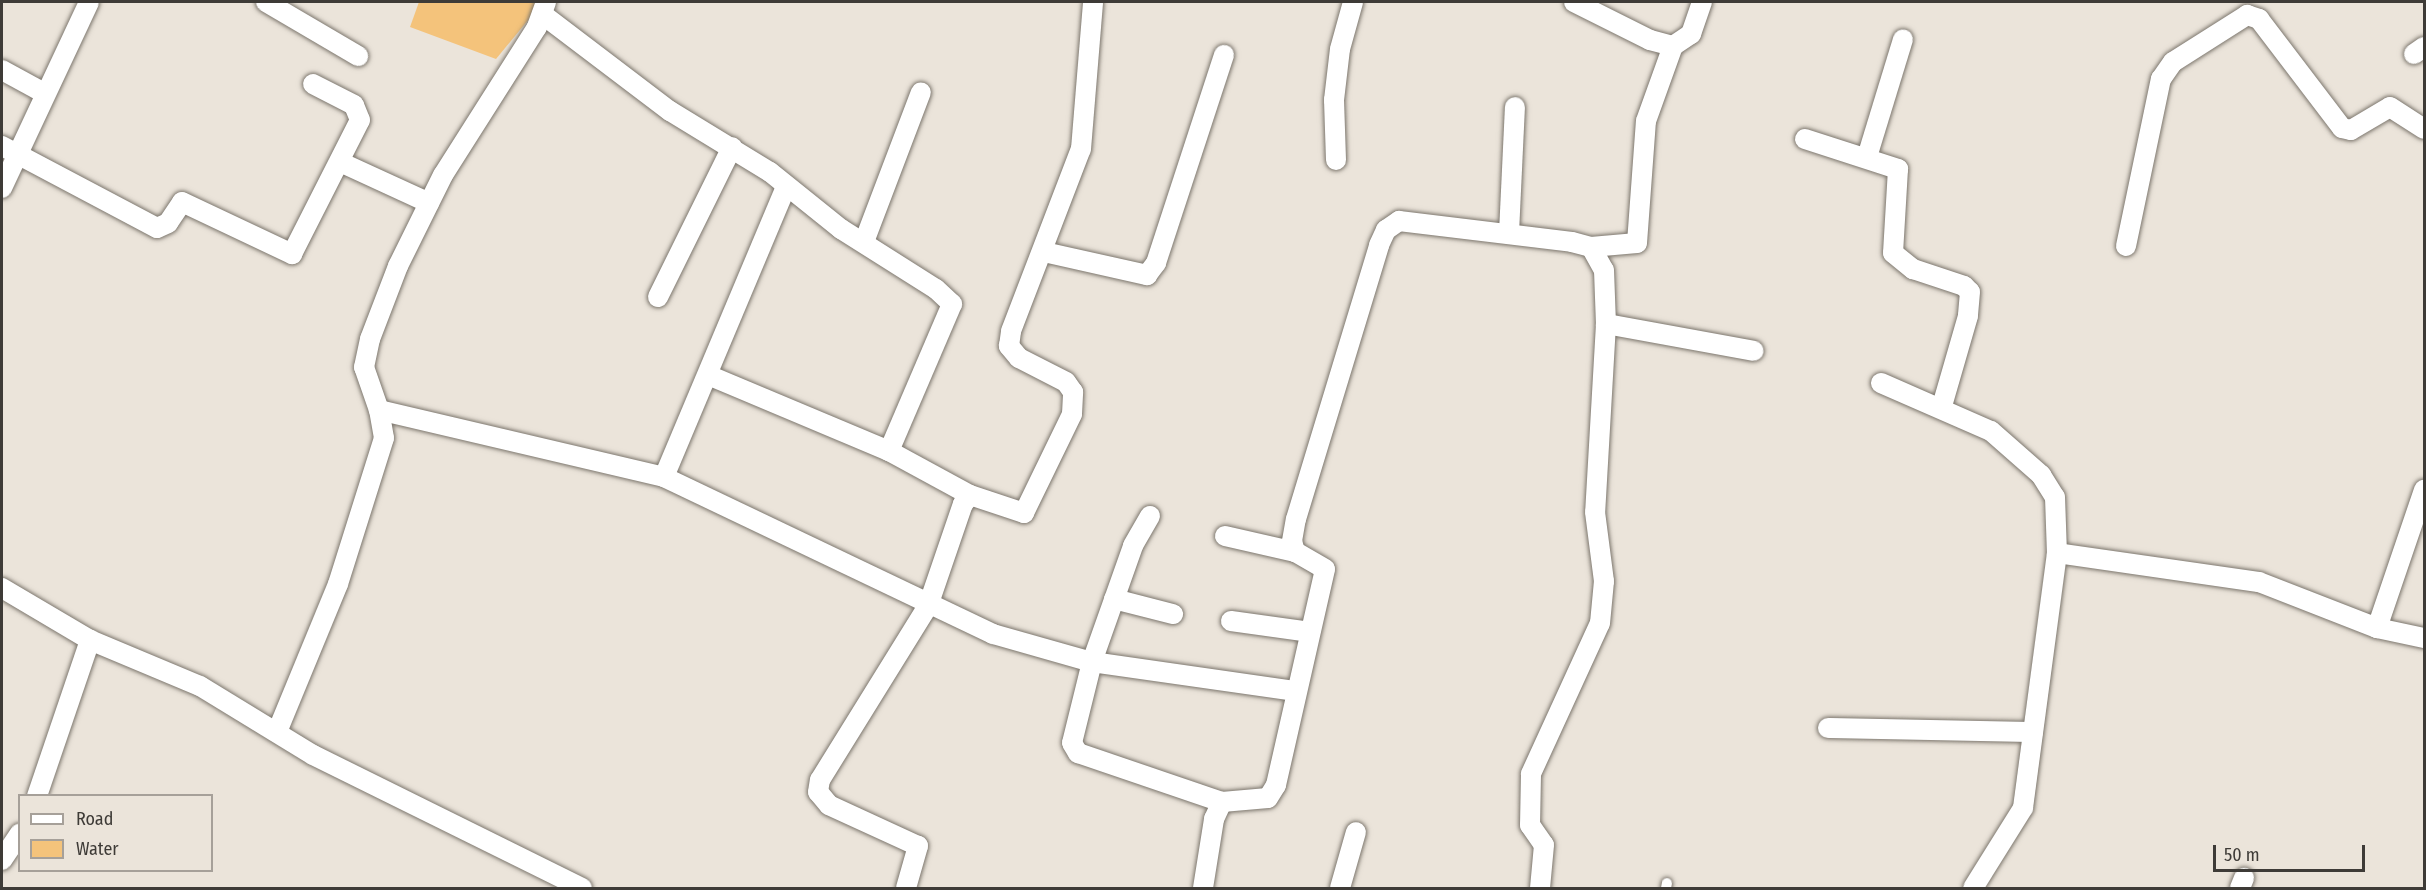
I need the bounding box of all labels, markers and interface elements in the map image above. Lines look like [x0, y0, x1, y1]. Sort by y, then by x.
legend [18, 794, 213, 872]
text: Road [76, 808, 113, 830]
scale bar [2216, 833, 2368, 871]
text: Water [76, 838, 119, 860]
text: 50 m [2224, 844, 2260, 866]

